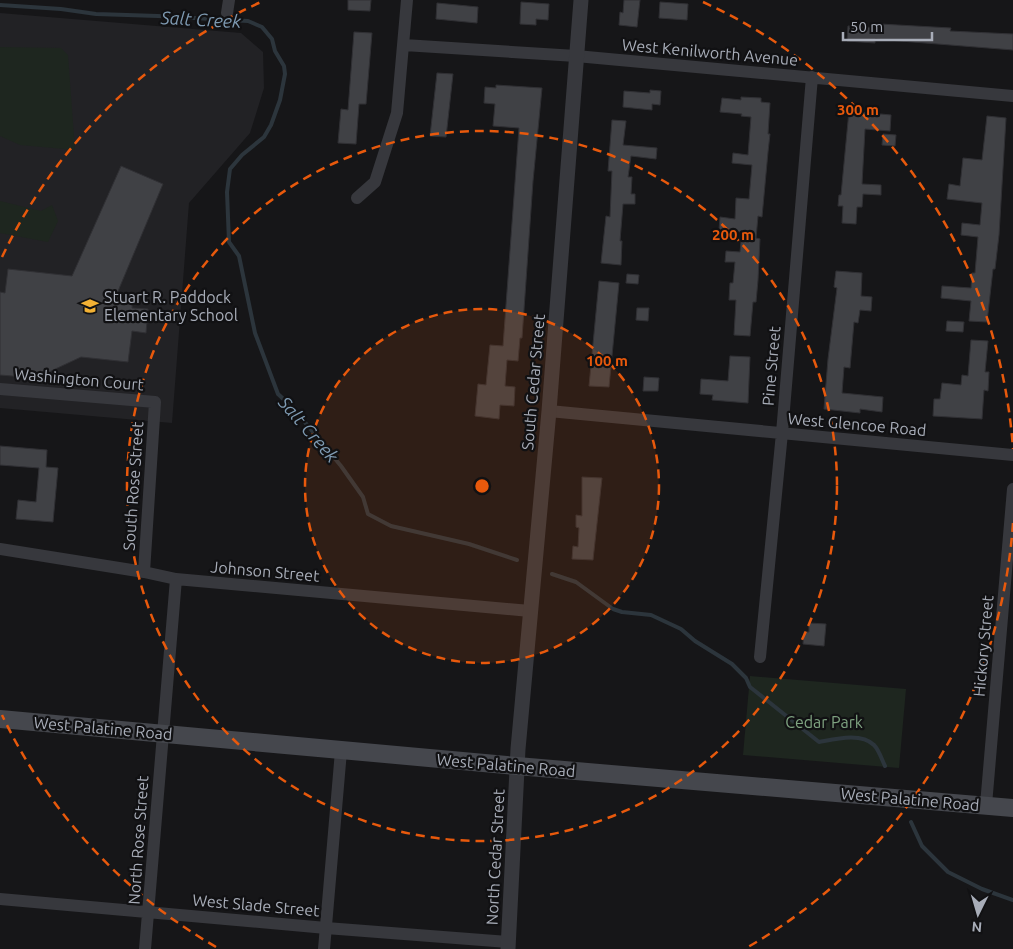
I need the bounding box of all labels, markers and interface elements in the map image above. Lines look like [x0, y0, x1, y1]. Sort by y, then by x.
water label: Salt Creek [159, 7, 242, 31]
scale bar [843, 10, 932, 42]
text: 50 m [850, 18, 883, 35]
street label: West Kenilworth Avenue [621, 35, 799, 69]
text: 300 m [837, 101, 879, 118]
text: 200 m [712, 226, 754, 243]
place label: Stuart R. Paddock Elementary School [104, 288, 238, 324]
school or university icon: Stuart R. Paddock Elementary School [80, 296, 100, 316]
street label: South Cedar Street [518, 312, 548, 451]
street label: Pine Street [759, 325, 784, 407]
text: 100 m [586, 352, 628, 369]
street label: Washington Court [13, 364, 145, 394]
water label: Salt Creek [274, 391, 343, 467]
street label: West Glencoe Road [787, 409, 927, 439]
street label: South Rose Street [120, 420, 147, 551]
centre of rings [473, 477, 491, 495]
street label: Johnson Street [210, 557, 321, 585]
street label: Hickory Street [970, 594, 996, 698]
street label: West Palatine Road [33, 713, 173, 743]
park label: Cedar Park [785, 713, 863, 731]
street label: West Palatine Road [436, 750, 576, 780]
street label: North Rose Street [125, 774, 152, 905]
street label: West Palatine Road [840, 784, 980, 814]
street label: North Cedar Street [482, 788, 508, 926]
north arrow [953, 889, 1003, 939]
street label: West Slade Street [192, 890, 321, 920]
text: N [971, 919, 983, 935]

